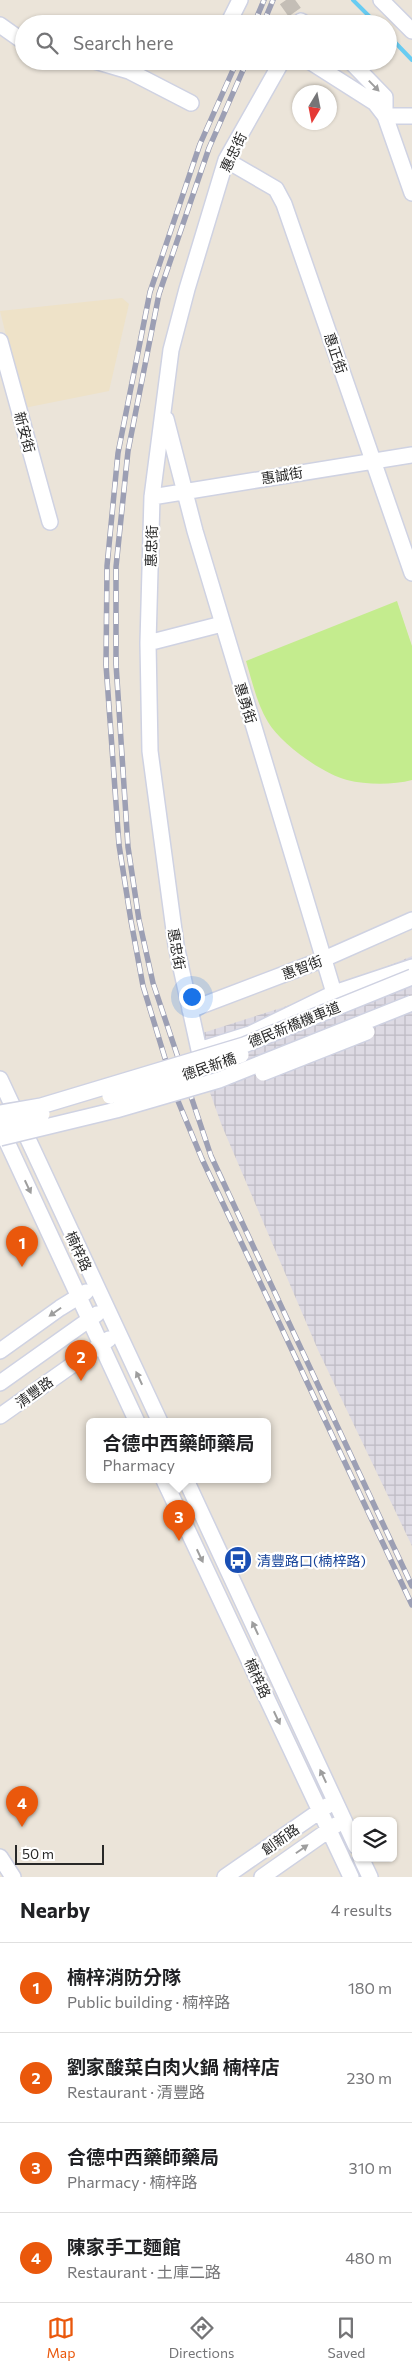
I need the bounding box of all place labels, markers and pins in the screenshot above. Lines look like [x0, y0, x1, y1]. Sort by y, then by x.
pin: 1 [6, 1226, 38, 1267]
pin: 2 [65, 1340, 97, 1381]
pin: 3 [163, 1500, 195, 1541]
bus stop icon: 清豐路口(楠梓路) [223, 1545, 253, 1575]
place label: 清豐路口(楠梓路) [257, 1552, 366, 1569]
pin: 4 [6, 1786, 38, 1827]

